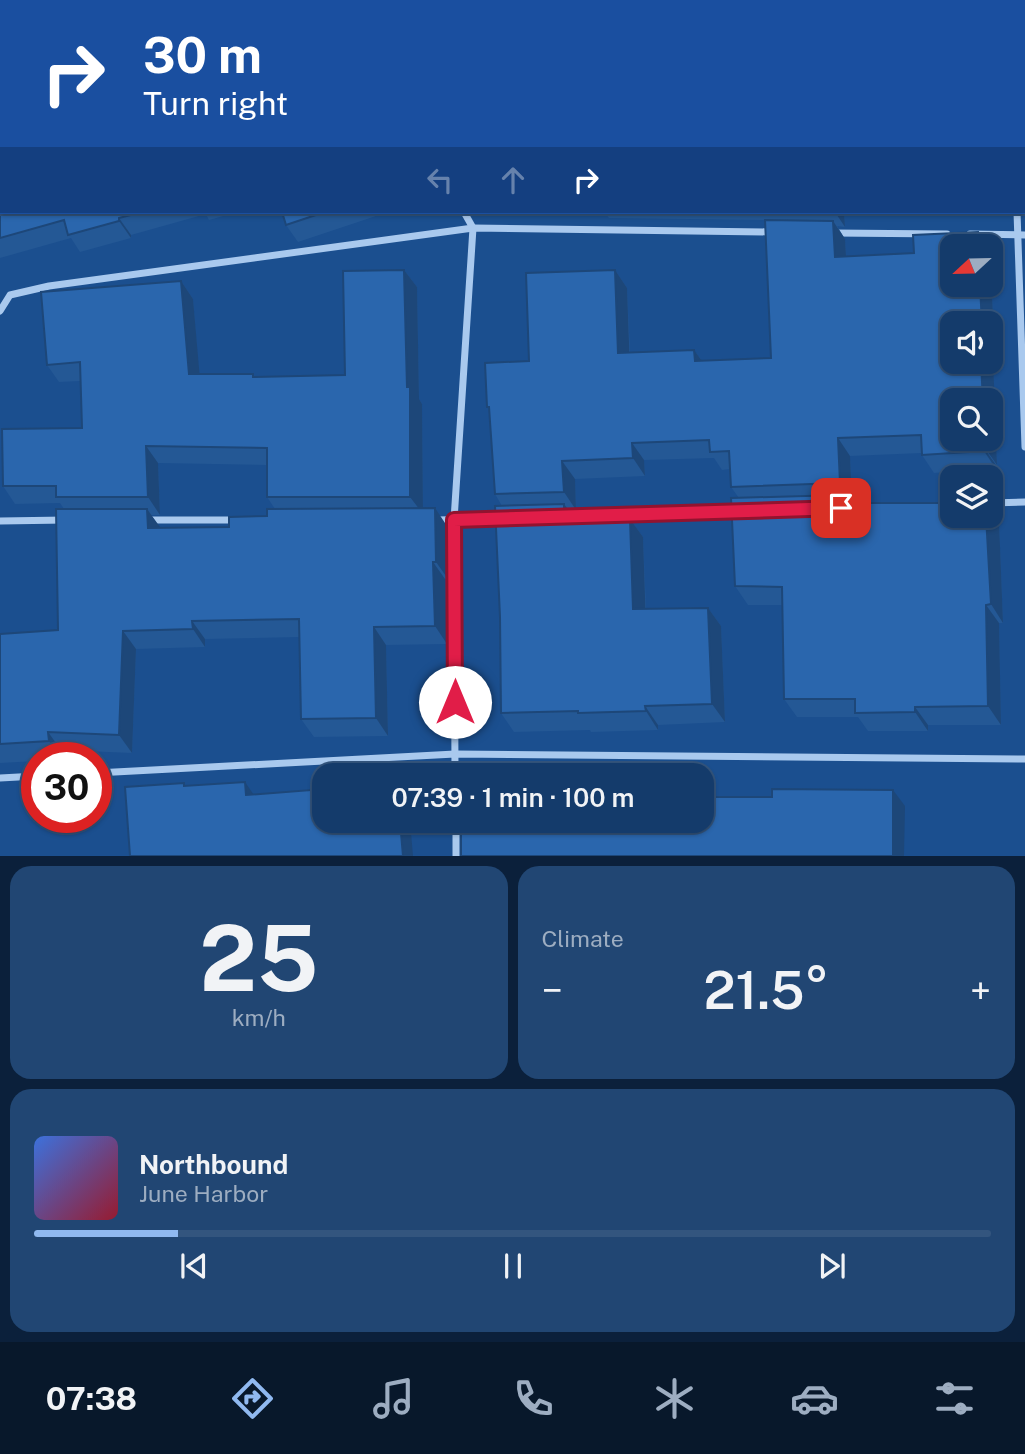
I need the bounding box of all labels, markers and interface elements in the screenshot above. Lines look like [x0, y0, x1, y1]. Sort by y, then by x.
text: 30 m [143, 26, 262, 84]
icon: right [28, 28, 119, 119]
text: Turn right [143, 85, 288, 122]
icon: left [421, 161, 459, 199]
icon: ahead [494, 161, 532, 199]
icon: right [567, 161, 605, 199]
north arrow [940, 234, 1003, 298]
map controls [940, 234, 1003, 528]
button: sound [940, 311, 1003, 374]
button: search [940, 388, 1003, 451]
button: layers [940, 465, 1003, 528]
pin [811, 478, 871, 538]
icon: arrive [822, 489, 860, 527]
position arrow [418, 665, 492, 739]
speed limit sign: 30 [21, 742, 112, 833]
text: 07:39 · 1 min · 100 m [391, 782, 635, 813]
text: 25 [199, 905, 318, 1011]
text: Climate [542, 925, 624, 952]
text: 21.5° [703, 960, 829, 1021]
text: − [542, 968, 563, 1013]
text: + [970, 968, 991, 1013]
text: km/h [232, 1004, 286, 1031]
text: Northbound [139, 1149, 288, 1180]
text: June Harbor [139, 1180, 268, 1207]
icon: previous [175, 1247, 213, 1285]
icon: pause [494, 1247, 532, 1285]
icon: next [813, 1247, 851, 1285]
icon: directions [228, 1374, 277, 1423]
icon: music [369, 1374, 418, 1423]
icon: phone [509, 1374, 558, 1423]
icon: climate [650, 1374, 699, 1423]
icon: car [790, 1374, 839, 1423]
icon: filters [930, 1374, 979, 1423]
text: 07:38 [46, 1380, 137, 1417]

